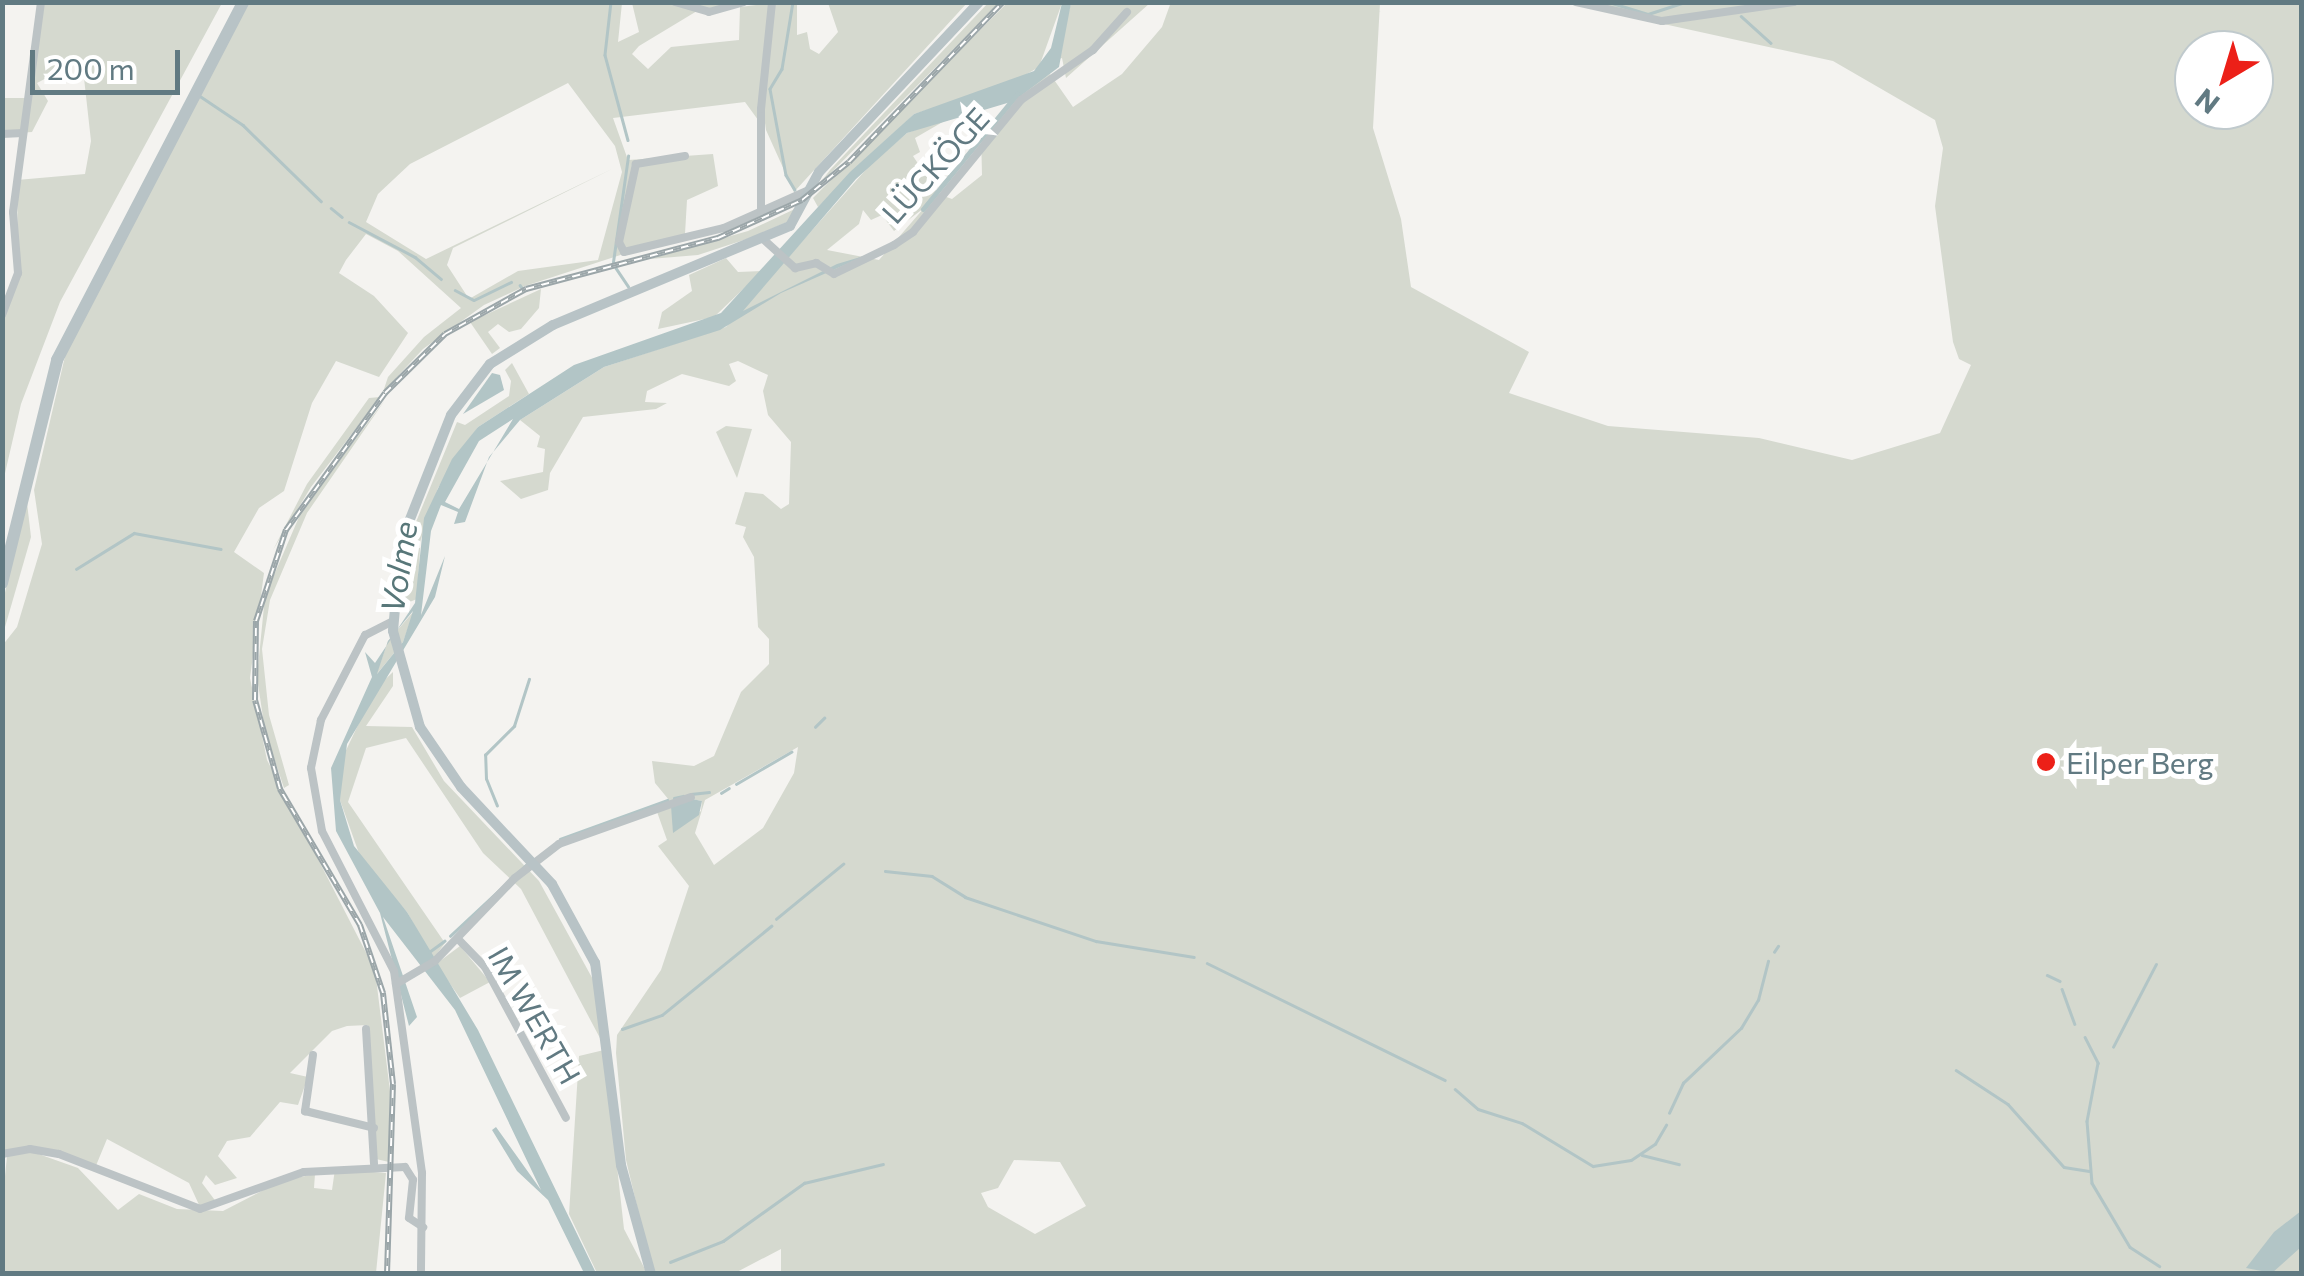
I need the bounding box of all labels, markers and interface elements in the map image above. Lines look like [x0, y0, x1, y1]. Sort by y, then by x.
scale bar [35, 30, 185, 92]
north arrow [2174, 30, 2274, 130]
text: 200 m [47, 49, 135, 86]
text: N [2188, 82, 2226, 122]
street label: LÜCKÖGE [874, 100, 996, 230]
water label: Volme [372, 519, 424, 615]
place label: Eilper Berg [2066, 744, 2214, 780]
marker: Eilper Berg [2035, 751, 2057, 773]
street label: IM WERTH [481, 940, 589, 1090]

